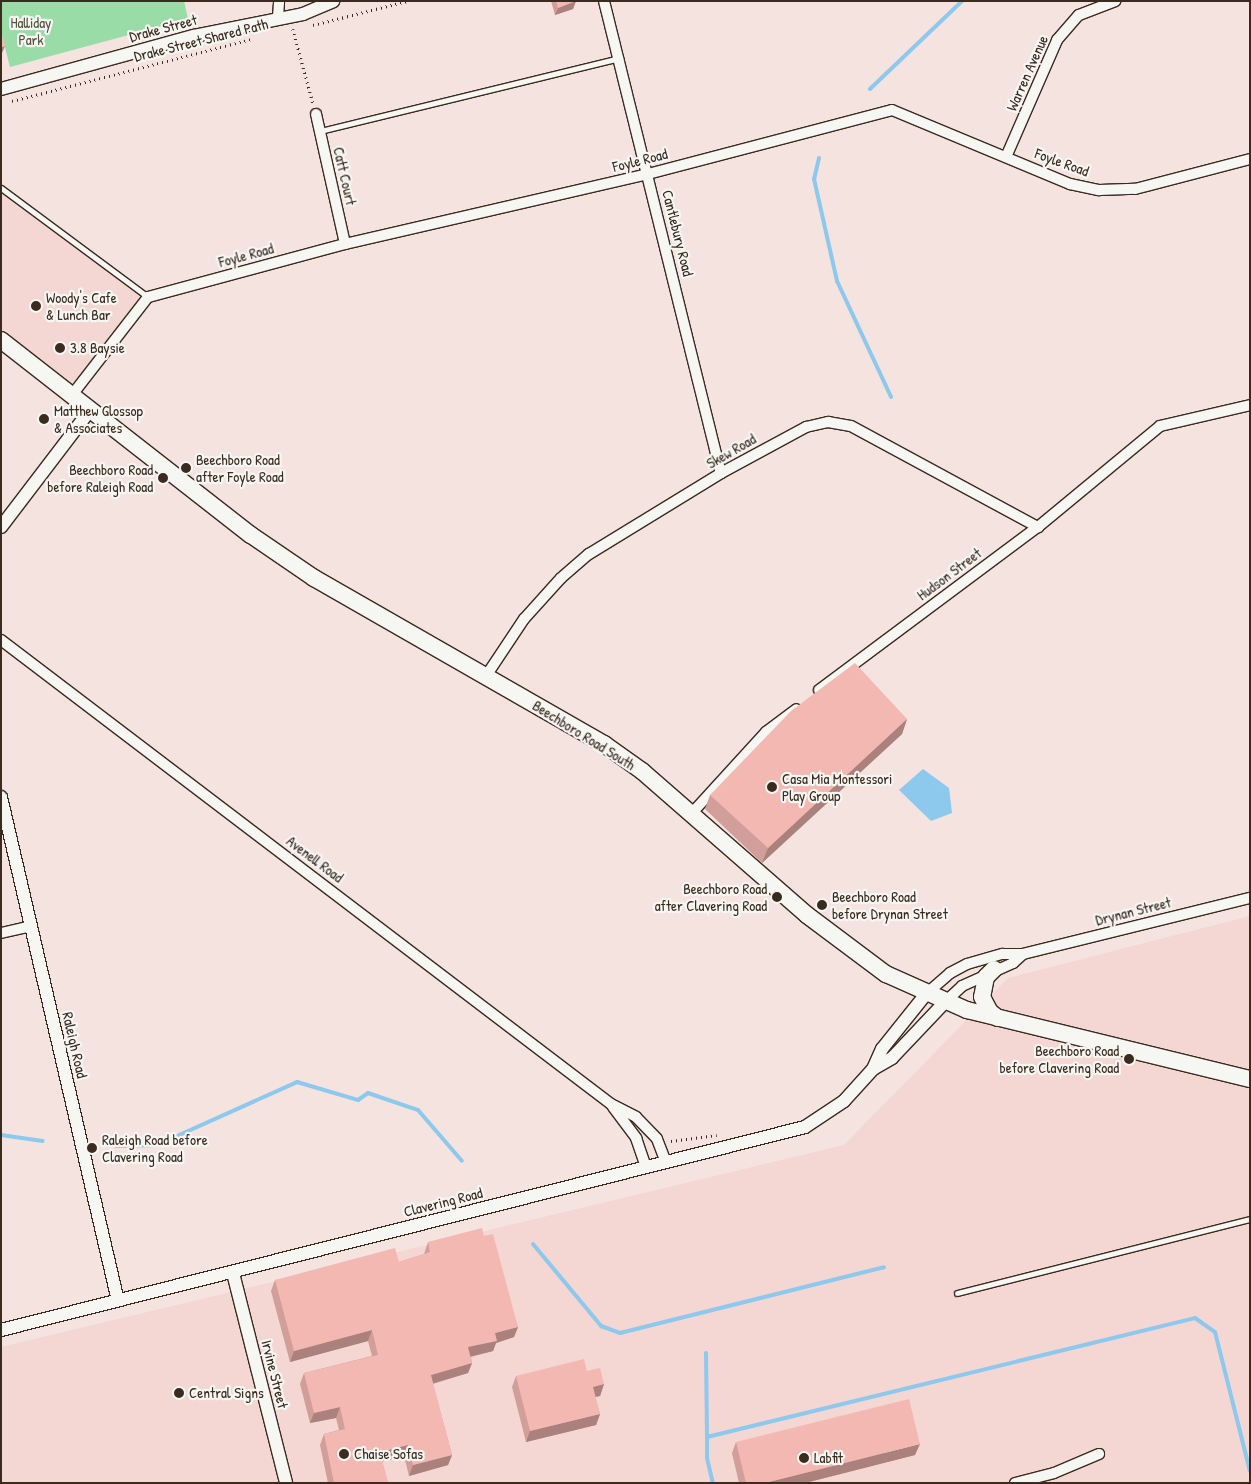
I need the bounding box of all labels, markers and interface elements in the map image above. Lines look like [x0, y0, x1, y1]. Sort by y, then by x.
street label: Drake Street [127, 10, 199, 46]
park label: Halliday Park [11, 13, 51, 48]
street label: Drake Street Shared Path [132, 15, 270, 65]
street label: Warren Avenue [1002, 32, 1052, 114]
street label: Foyle Road [611, 144, 669, 176]
street label: Foyle Road [1033, 144, 1091, 180]
street label: Catt Court [330, 145, 360, 207]
street label: Cantlebury Road [659, 188, 697, 278]
street label: Foyle Road [217, 239, 275, 271]
place label: Woody's Cafe & Lunch Bar [46, 288, 117, 323]
marker: Woody's Cafe & Lunch Bar [30, 300, 42, 312]
place label: 3.8 Baysie [70, 339, 125, 357]
marker: 3.8 Baysie [54, 342, 66, 354]
place label: Matthew Glossop & Associates [54, 401, 143, 436]
marker: Matthew Glossop & Associates [38, 413, 50, 425]
street label: Skew Road [703, 430, 759, 472]
place label: Beechboro Road after Foyle Road [196, 450, 284, 485]
place label: Beechboro Road before Raleigh Road [47, 460, 153, 495]
marker: Beechboro Road after Foyle Road [180, 462, 192, 474]
marker: Beechboro Road before Raleigh Road [157, 472, 169, 484]
street label: Hudson Street [913, 544, 985, 604]
street label: Beechboro Road South [529, 696, 639, 774]
place label: Casa Mia Montessori Play Group [782, 769, 892, 804]
marker: Casa Mia Montessori Play Group [766, 781, 778, 793]
street label: Avenell Road [283, 832, 347, 886]
place label: Beechboro Road after Clavering Road [655, 879, 767, 914]
place label: Beechboro Road before Drynan Street [832, 887, 948, 922]
marker: Beechboro Road after Clavering Road [771, 891, 783, 903]
street label: Drynan Street [1093, 893, 1173, 929]
marker: Beechboro Road before Drynan Street [816, 899, 828, 911]
street label: Raleigh Road [59, 1010, 91, 1080]
place label: Beechboro Road before Clavering Road [1000, 1041, 1119, 1076]
marker: Beechboro Road before Clavering Road [1123, 1053, 1135, 1065]
place label: Raleigh Road before Clavering Road [102, 1130, 208, 1165]
marker: Raleigh Road before Clavering Road [86, 1142, 98, 1154]
street label: Clavering Road [402, 1184, 484, 1220]
street label: Irvine Street [258, 1338, 292, 1410]
place label: Central Signs [189, 1384, 264, 1402]
marker: Central Signs [173, 1387, 185, 1399]
place label: Chaise Sofas [354, 1445, 423, 1463]
marker: Chaise Sofas [338, 1448, 350, 1460]
place label: Labfit [814, 1449, 843, 1467]
marker: Labfit [798, 1452, 810, 1464]

